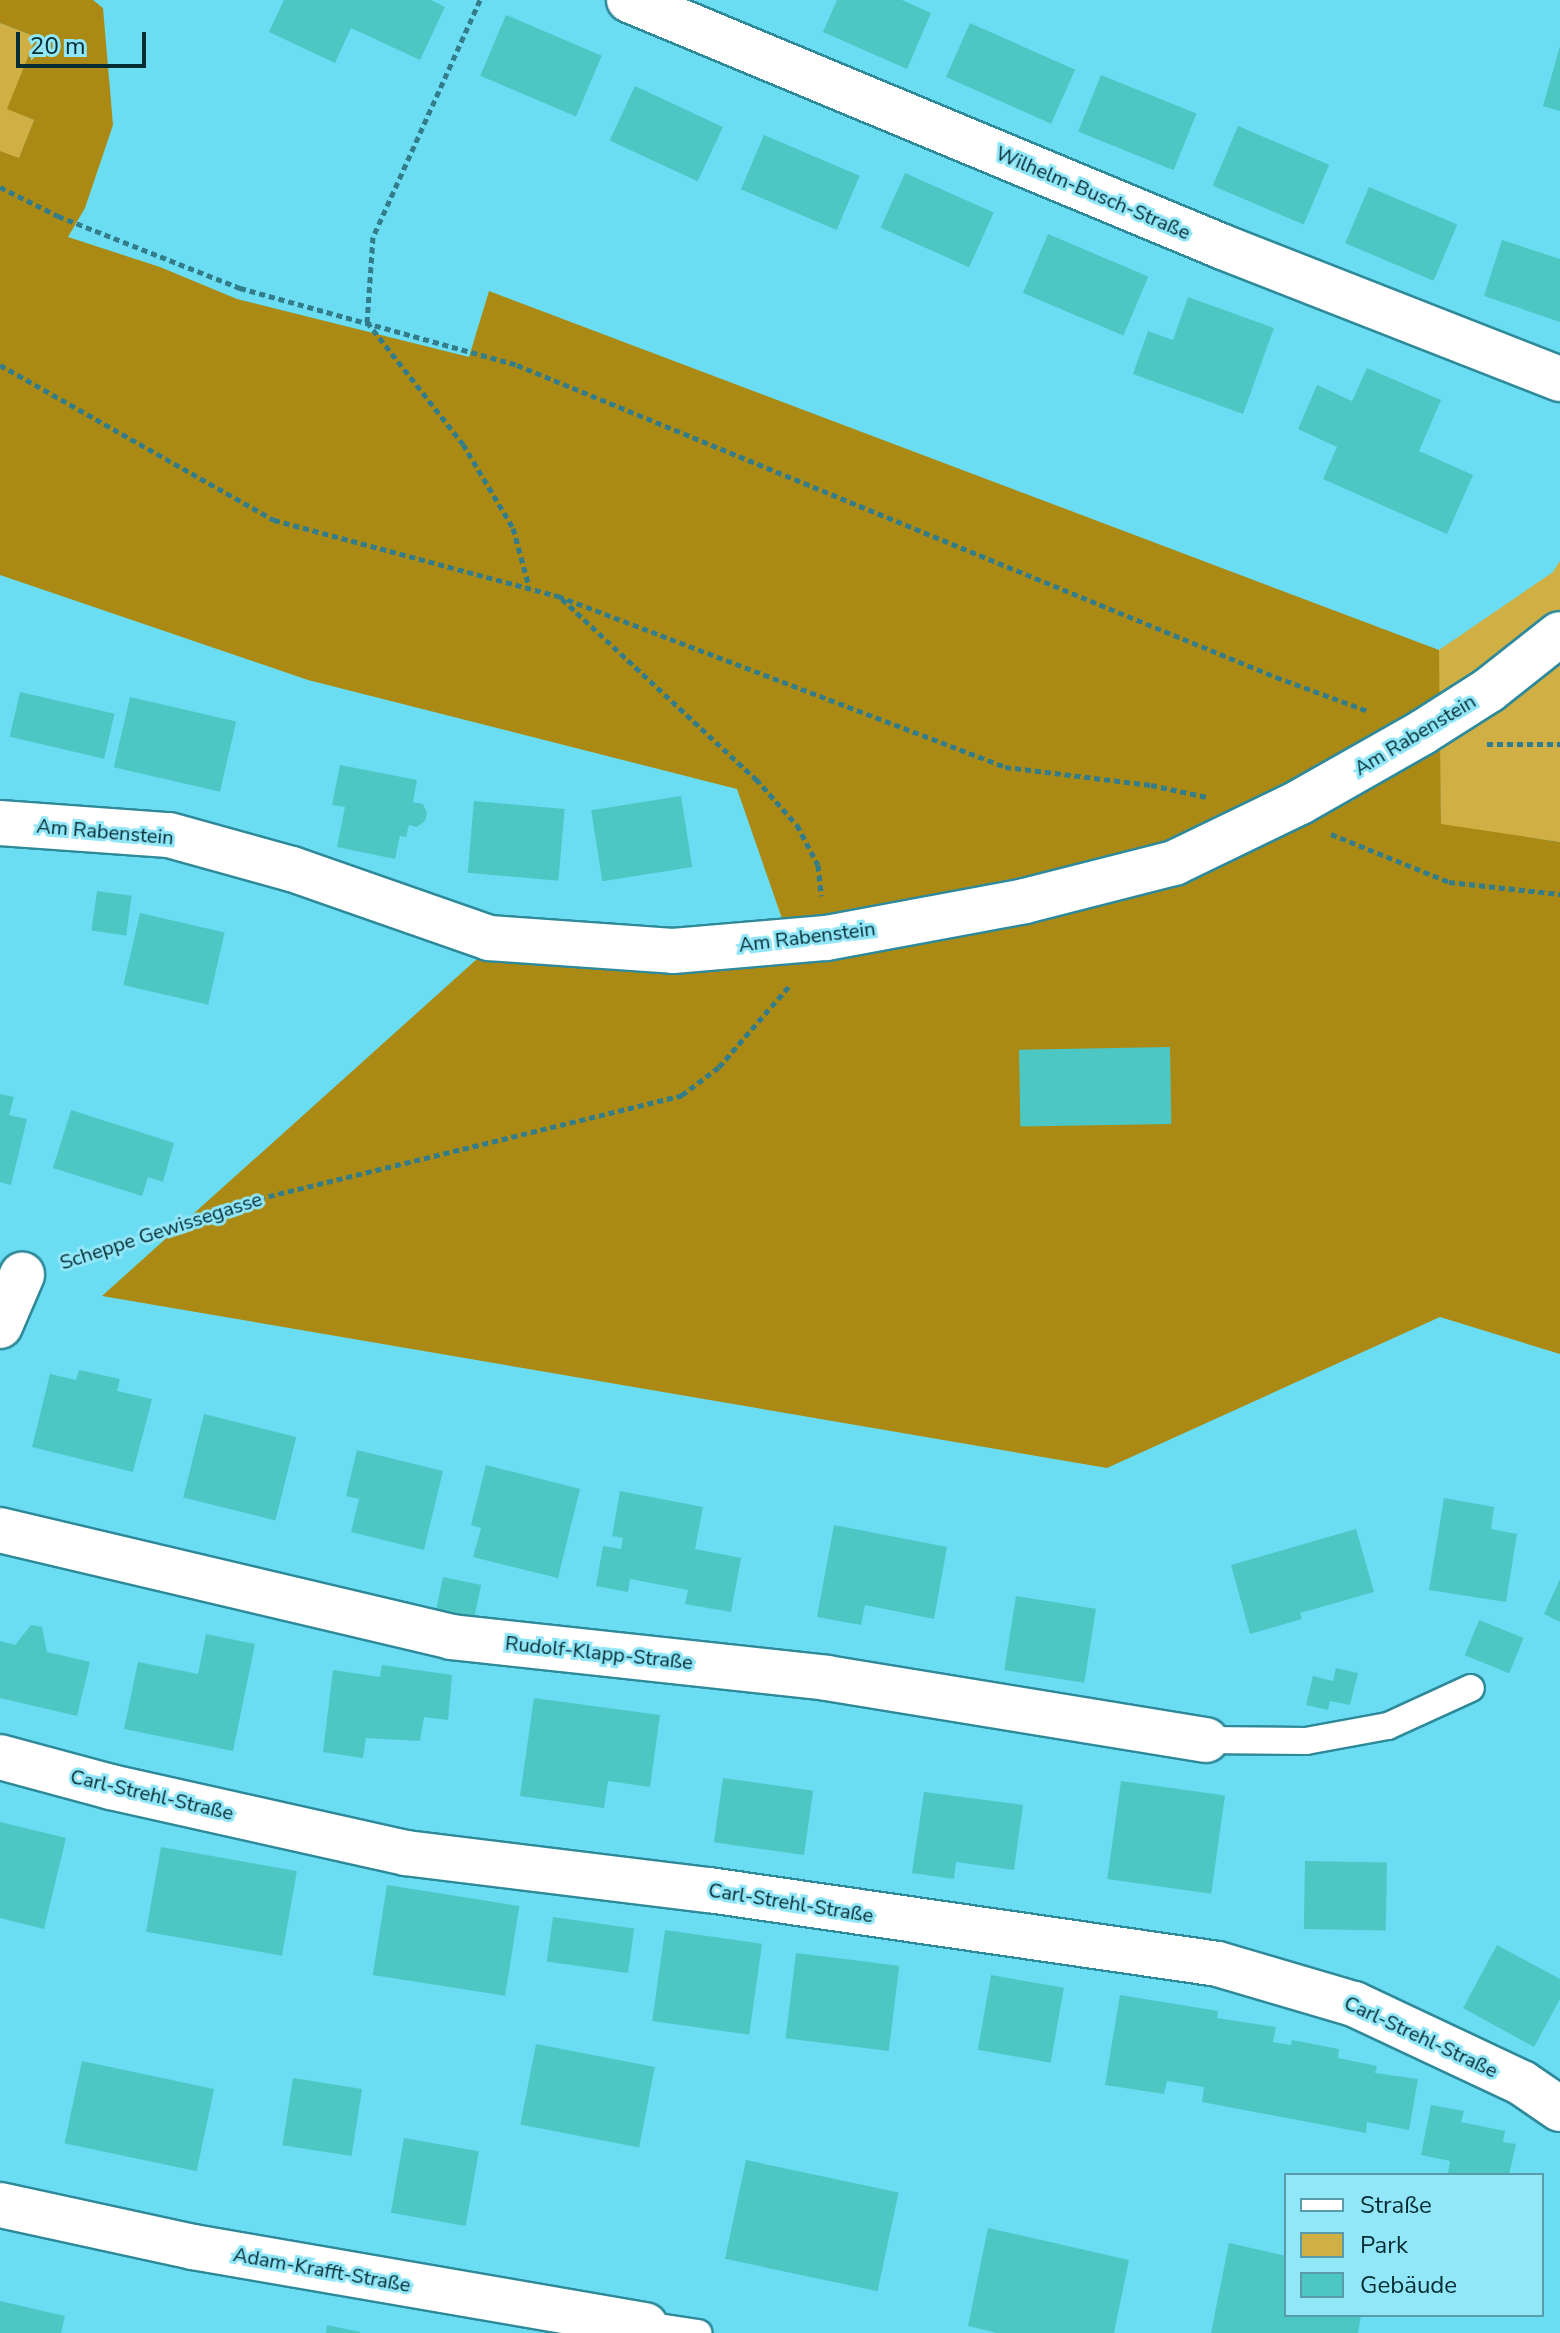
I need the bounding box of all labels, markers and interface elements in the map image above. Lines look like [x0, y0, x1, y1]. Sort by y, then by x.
scale bar [20, 16, 150, 66]
text: 20 m [30, 30, 86, 62]
street label: Wilhelm-Busch-Straße [992, 141, 1194, 245]
street label: Am Rabenstein [1350, 689, 1480, 781]
street label: Am Rabenstein [35, 814, 175, 850]
street label: Am Rabenstein [737, 917, 877, 957]
street label: Scheppe Gewissegasse [57, 1187, 265, 1275]
street label: Rudolf-Klapp-Straße [504, 1631, 694, 1675]
street label: Carl-Strehl-Straße [68, 1765, 236, 1825]
street label: Carl-Strehl-Straße [707, 1878, 875, 1928]
street label: Carl-Strehl-Straße [1340, 1991, 1502, 2083]
legend [1284, 2173, 1544, 2317]
text: Straße [1360, 2189, 1432, 2221]
text: Park [1360, 2229, 1408, 2261]
street label: Adam-Krafft-Straße [231, 2243, 413, 2297]
text: Gebäude [1360, 2269, 1457, 2301]

